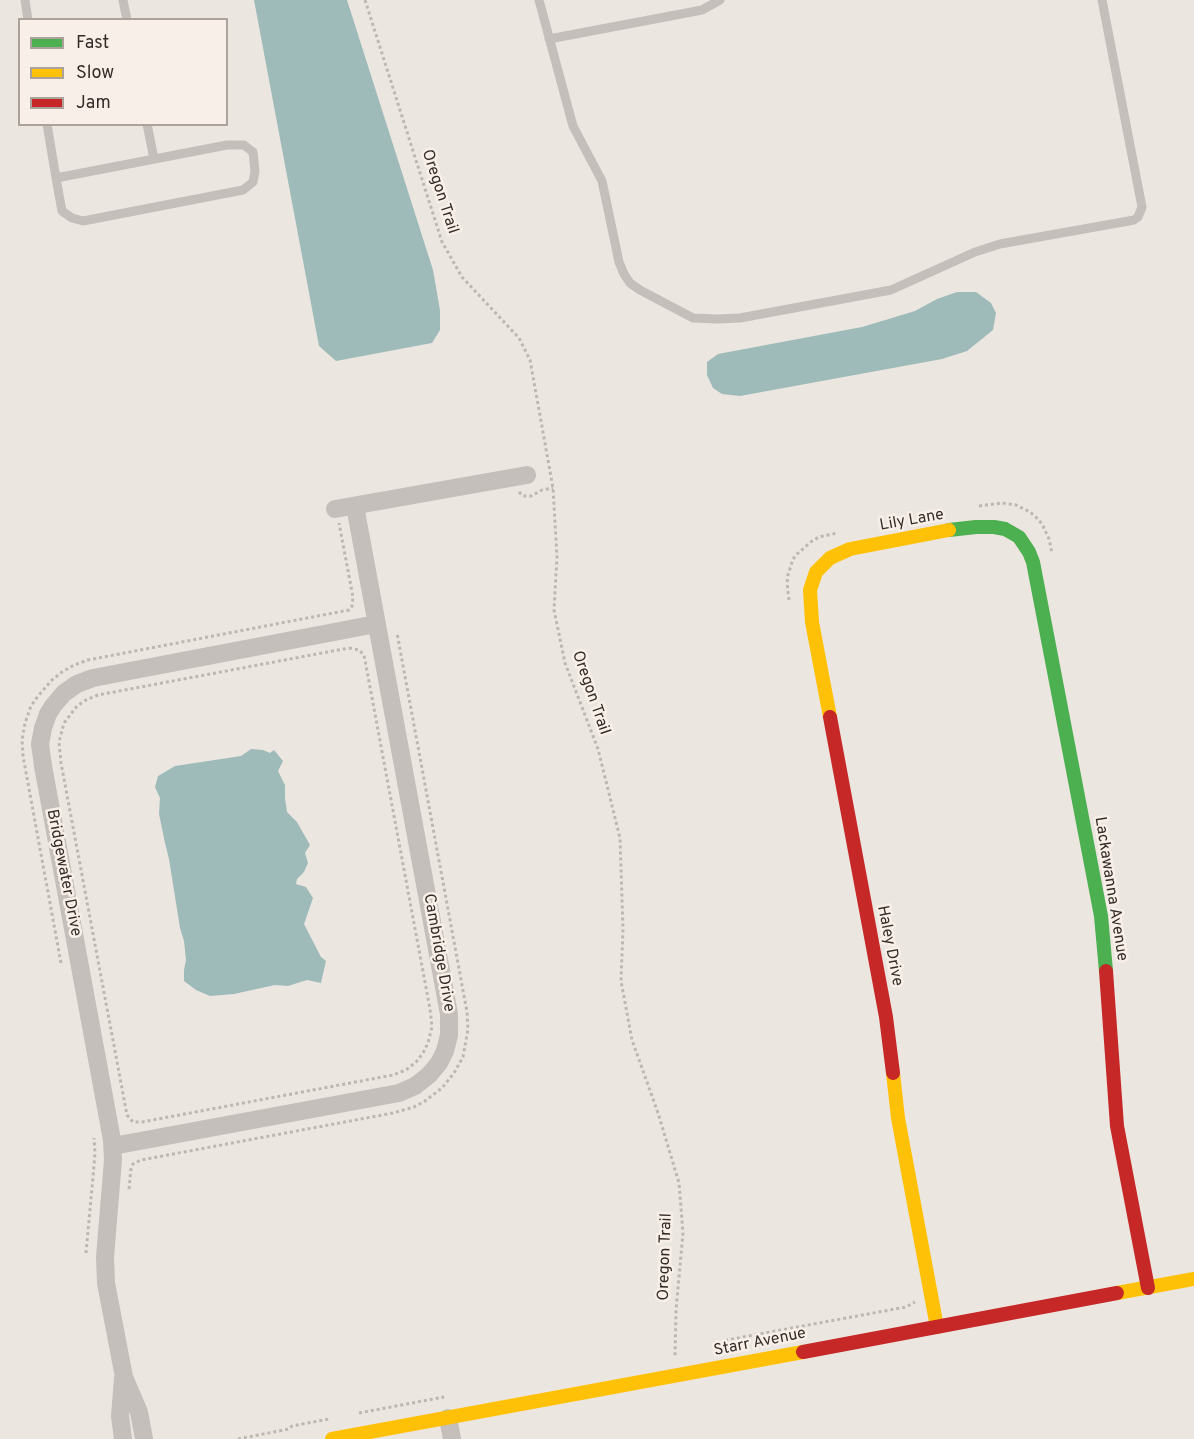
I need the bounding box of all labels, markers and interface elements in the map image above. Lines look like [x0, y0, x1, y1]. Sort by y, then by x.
legend [18, 18, 228, 126]
text: Fast [76, 32, 109, 55]
text: Slow [76, 62, 114, 85]
text: Jam [76, 92, 111, 115]
street label: Oregon Trail [416, 147, 462, 237]
street label: Lily Lane [878, 506, 946, 536]
street label: Oregon Trail [567, 649, 613, 737]
street label: Bridgewater Drive [41, 808, 85, 938]
street label: Lackawanna Avenue [1089, 815, 1131, 963]
street label: Cambridge Drive [418, 892, 458, 1014]
street label: Haley Drive [872, 904, 906, 988]
street label: Oregon Trail [655, 1213, 677, 1301]
street label: Starr Avenue [712, 1325, 808, 1361]

